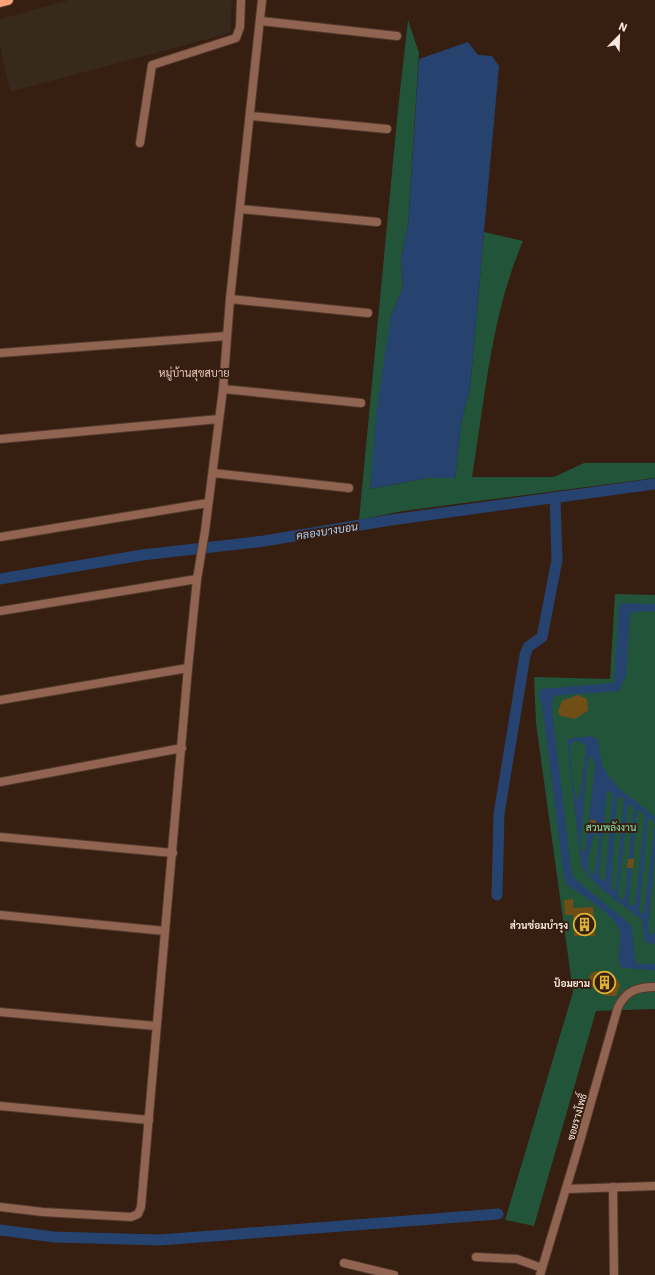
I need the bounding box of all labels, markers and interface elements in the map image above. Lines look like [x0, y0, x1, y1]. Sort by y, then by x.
north arrow [599, 16, 639, 56]
text: N [617, 19, 629, 35]
district label: หมู่บ้านสุขสบาย [158, 366, 230, 382]
water label: คลองบางบอน [295, 519, 359, 543]
park label: สวนพลังงาน [586, 821, 636, 834]
building icon: ส่วนซ่อมบำรุง [571, 912, 597, 938]
place label: ส่วนซ่อมบำรุง [510, 919, 568, 933]
building icon: ป้อมยาม [592, 970, 618, 996]
place label: ป้อมยาม [554, 977, 590, 990]
street label: ซอยรางโพธิ์ [562, 1091, 590, 1142]

